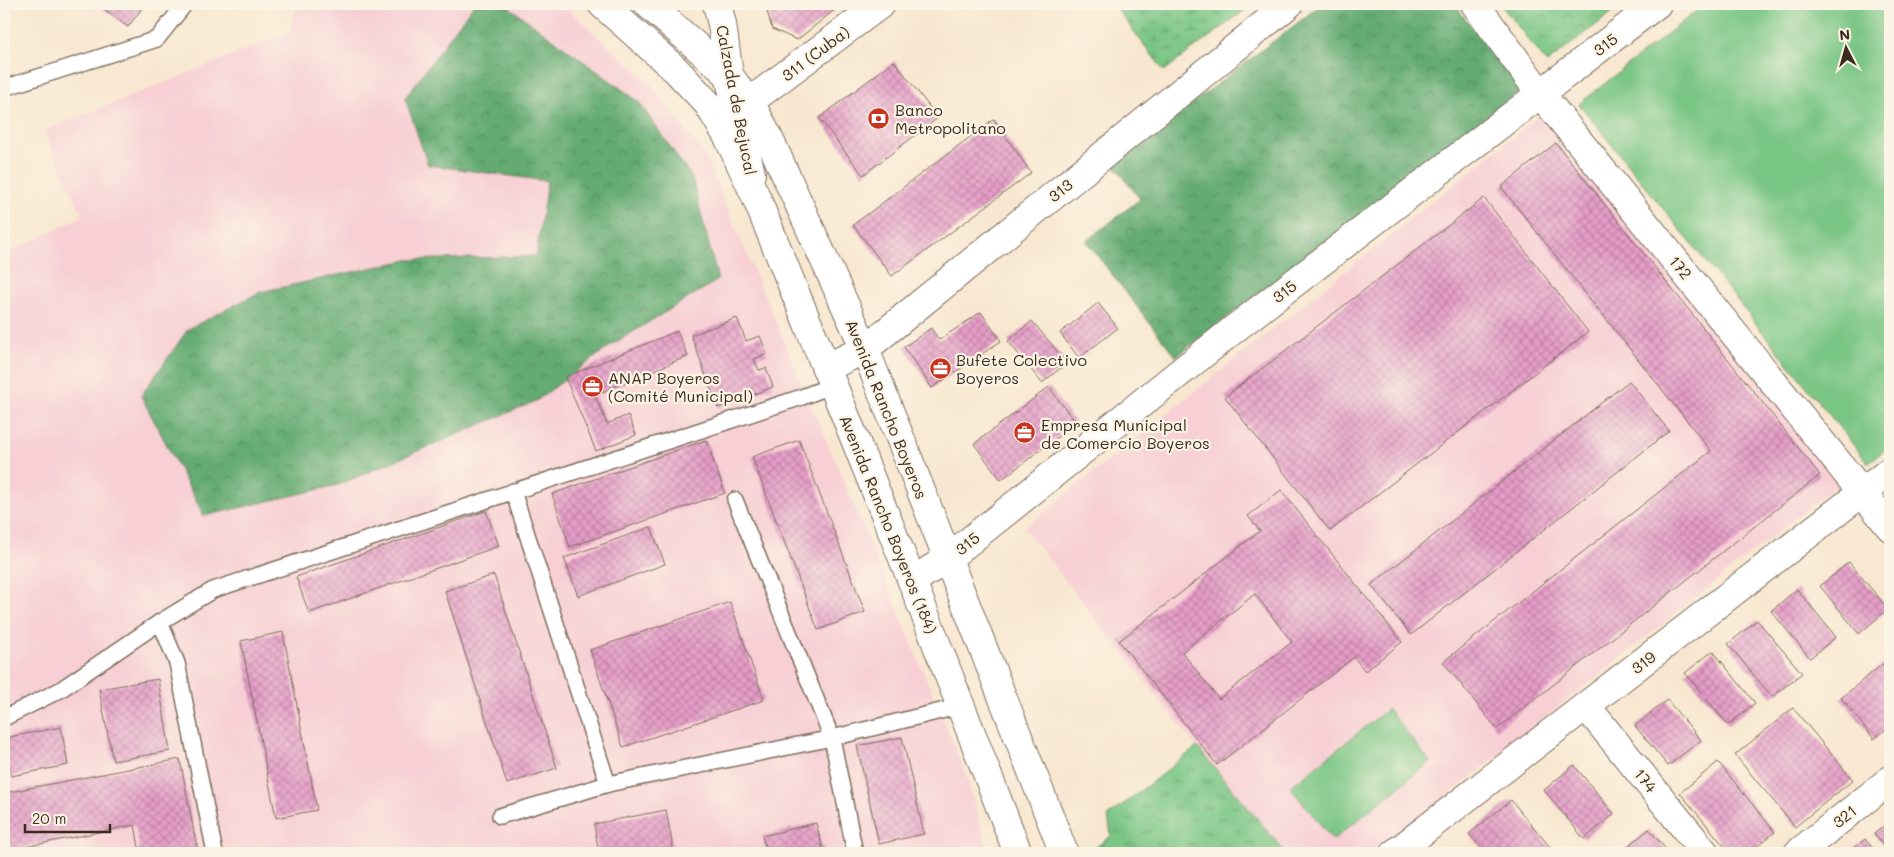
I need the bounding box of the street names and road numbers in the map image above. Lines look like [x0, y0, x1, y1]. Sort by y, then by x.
street label: 311 (Cuba) [777, 21, 853, 85]
street label: Calzada de Bejucal [712, 23, 762, 177]
street label: 315 [1588, 28, 1622, 60]
street label: 313 [1043, 174, 1077, 206]
street label: 172 [1665, 251, 1697, 283]
street label: 315 [1267, 275, 1301, 307]
street label: Avenida Rancho Boyeros [841, 316, 933, 502]
street label: Avenida Rancho Boyeros (184) [835, 412, 943, 636]
street label: 315 [950, 527, 984, 559]
street label: 319 [1626, 646, 1660, 678]
street label: 174 [1630, 764, 1663, 797]
street label: 321 [1828, 800, 1860, 832]

